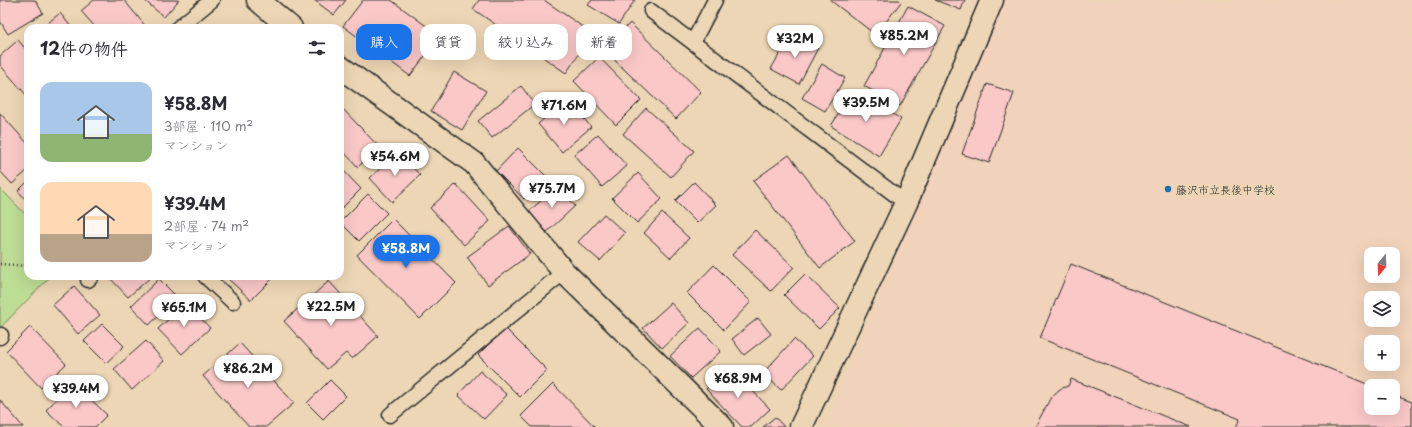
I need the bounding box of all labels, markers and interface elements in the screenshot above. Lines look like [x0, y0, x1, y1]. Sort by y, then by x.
pin: ¥85.2M [871, 22, 937, 56]
chip: 購入 [356, 24, 412, 60]
chip: 賃貸 [420, 24, 476, 60]
chip: 絞り込み [484, 24, 568, 60]
chip: 新着 [576, 24, 632, 60]
pin: ¥32M [771, 25, 819, 59]
text: ¥85.2M [879, 25, 929, 44]
text: ¥32M [776, 28, 814, 47]
text: 12件の物件 [40, 35, 128, 61]
icon: filters [306, 37, 328, 59]
pin: ¥39.5M [833, 89, 899, 123]
text: ¥58.8M [164, 90, 227, 116]
pin: ¥71.6M [531, 92, 597, 126]
text: ¥39.5M [842, 92, 890, 111]
text: ¥71.6M [541, 95, 587, 114]
icon: home [72, 98, 120, 146]
text: 3部屋 · 110 m² [164, 116, 253, 135]
text: マンション [164, 135, 228, 154]
pin: ¥54.6M [362, 143, 428, 177]
text: ¥54.6M [370, 146, 420, 165]
pin: ¥75.7M [519, 175, 585, 209]
text: ¥75.7M [529, 178, 575, 197]
place label: 藤沢市立長後中学校 [1176, 181, 1275, 198]
marker: 藤沢市立長後中学校 [1163, 184, 1173, 194]
text: ¥39.4M [164, 190, 226, 216]
icon: home [72, 198, 120, 246]
text: 2部屋 · 74 m² [164, 216, 249, 235]
text: マンション [164, 235, 228, 254]
pin: ¥58.8M [373, 235, 439, 269]
text: ¥58.8M [382, 238, 430, 257]
north arrow [1364, 247, 1400, 283]
map controls [1364, 247, 1400, 415]
button: layers [1364, 291, 1400, 327]
pin: ¥22.5M [298, 293, 364, 327]
pin: ¥65.1M [151, 294, 217, 328]
text: ¥22.5M [306, 296, 356, 315]
text: ¥65.1M [161, 297, 207, 316]
button: + [1364, 335, 1400, 371]
pin: ¥86.2M [215, 355, 281, 389]
text: ¥86.2M [223, 358, 273, 377]
pin: ¥68.9M [705, 365, 771, 399]
text: ¥68.9M [714, 368, 762, 387]
pin: ¥39.4M [43, 375, 109, 409]
text: ¥39.4M [52, 378, 100, 397]
button: − [1364, 379, 1400, 415]

